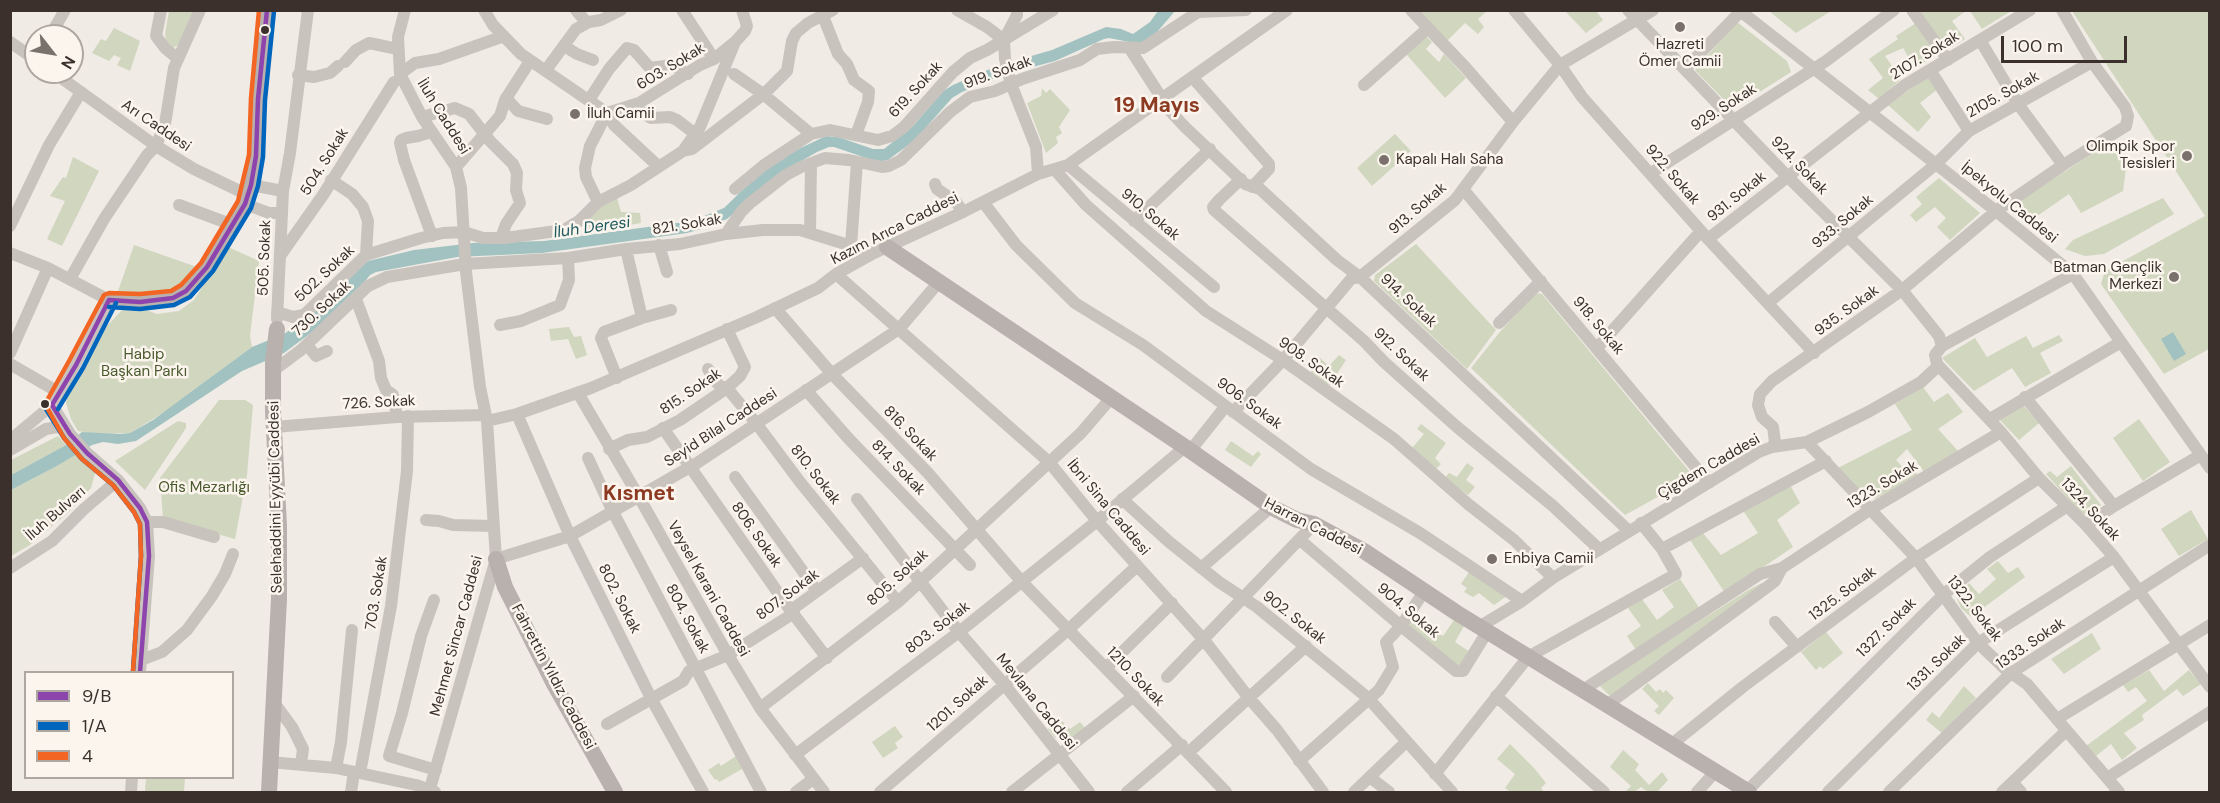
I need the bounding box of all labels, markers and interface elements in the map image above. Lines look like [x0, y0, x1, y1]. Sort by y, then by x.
marker: Hazreti Ömer Camii [1673, 20, 1687, 34]
north arrow [24, 24, 84, 84]
unlabelled marker [259, 24, 271, 36]
scale bar [2004, 24, 2130, 62]
street label: 2107. Sokak [1887, 28, 1963, 84]
text: 100 m [2012, 34, 2063, 58]
place label: Hazreti Ömer Camii [1639, 36, 1721, 71]
street label: 603. Sokak [634, 40, 708, 94]
text: N [56, 52, 80, 73]
street label: 919. Sokak [962, 52, 1034, 94]
street label: 619. Sokak [885, 58, 947, 122]
street label: 2105. Sokak [1963, 68, 2043, 122]
street label: İluh Caddesi [413, 76, 473, 158]
street label: 929. Sokak [1688, 80, 1760, 136]
district label: 19 Mayıs [1114, 93, 1200, 119]
street label: Arı Caddesi [118, 96, 194, 156]
place label: İluh Camii [587, 105, 655, 123]
marker: İluh Camii [568, 107, 582, 121]
street label: 504. Sokak [297, 125, 353, 199]
street label: 924. Sokak [1767, 133, 1831, 199]
place label: Olimpik Spor Tesisleri [2086, 138, 2175, 173]
street label: 922. Sokak [1641, 141, 1703, 209]
marker: Olimpik Spor Tesisleri [2180, 149, 2194, 163]
place label: Kapalı Halı Saha [1396, 151, 1504, 169]
marker: Kapalı Halı Saha [1377, 153, 1391, 167]
street label: İpekyolu Caddesi [1957, 159, 2061, 247]
street label: 931. Sokak [1704, 168, 1770, 226]
street label: 913. Sokak [1385, 179, 1451, 239]
street label: 910. Sokak [1117, 185, 1183, 245]
street label: Kazım Arıca Caddesi [828, 189, 962, 269]
street label: 933. Sokak [1809, 191, 1877, 253]
street label: 821. Sokak [651, 211, 723, 239]
water label: İluh Deresi [552, 213, 632, 243]
street label: 505. Sokak [255, 220, 275, 296]
street label: 502. Sokak [291, 242, 359, 306]
place label: Batman Gençlik Merkezi [2053, 259, 2162, 294]
street label: 914. Sokak [1376, 270, 1440, 332]
marker: Batman Gençlik Merkezi [2167, 270, 2181, 284]
street label: 730. Sokak [289, 277, 355, 341]
street label: 935. Sokak [1811, 282, 1883, 340]
street label: 918. Sokak [1568, 293, 1628, 359]
street label: 912. Sokak [1369, 324, 1433, 386]
street label: 908. Sokak [1274, 334, 1348, 392]
park label: Habip Başkan Parkı [101, 346, 187, 381]
street label: 815. Sokak [657, 365, 725, 419]
street label: 906. Sokak [1213, 374, 1285, 434]
street label: Seyid Bilal Caddesi [661, 385, 781, 471]
street label: 726. Sokak [342, 392, 416, 414]
unlabelled marker [39, 398, 51, 410]
street label: Selehaddini Eyyübi Caddesi [265, 401, 287, 593]
street label: 816. Sokak [879, 403, 941, 465]
street label: Çigdem Caddesi [1655, 430, 1763, 504]
street label: 814. Sokak [867, 436, 929, 500]
street label: 810. Sokak [786, 442, 844, 508]
street label: İbni Sina Caddesi [1063, 456, 1153, 560]
street label: 1323. Sokak [1845, 457, 1921, 513]
street label: 1324. Sokak [2057, 475, 2123, 545]
park label: Ofis Mezarlığı [158, 479, 250, 497]
district label: Kısmet [603, 481, 675, 507]
street label: İluh Bulvarı [22, 483, 90, 545]
street label: Harran Caddesi [1261, 495, 1365, 559]
street label: 806. Sokak [727, 499, 785, 571]
street label: Veysel Karani Caddesi [663, 518, 753, 660]
street label: 805. Sokak [864, 546, 932, 610]
place label: Enbiya Camii [1504, 550, 1594, 568]
marker: Enbiya Camii [1485, 552, 1499, 566]
street label: Mehmet Sincar Caddesi [427, 554, 487, 718]
street label: 703. Sokak [362, 555, 392, 631]
street label: 802. Sokak [594, 561, 644, 637]
street label: 1325. Sokak [1806, 563, 1880, 625]
street label: 807. Sokak [753, 566, 823, 624]
street label: 1322. Sokak [1943, 572, 2005, 646]
street label: 904. Sokak [1373, 579, 1443, 643]
street label: 804. Sokak [661, 581, 713, 657]
street label: 902. Sokak [1259, 588, 1329, 648]
street label: 1327. Sokak [1853, 594, 1921, 662]
street label: 803. Sokak [902, 598, 974, 658]
street label: Fahrettin Yıldız Caddesi [507, 601, 599, 753]
street label: 1333. Sokak [1993, 614, 2069, 674]
street label: 1331. Sokak [1904, 631, 1970, 695]
street label: 1210. Sokak [1102, 644, 1168, 710]
street label: Mevlana Caddesi [992, 650, 1080, 754]
legend [24, 671, 234, 779]
street label: 1201. Sokak [924, 672, 992, 736]
text: 9/B [82, 684, 111, 708]
text: 1/A [82, 714, 107, 738]
text: 4 [82, 744, 93, 768]

